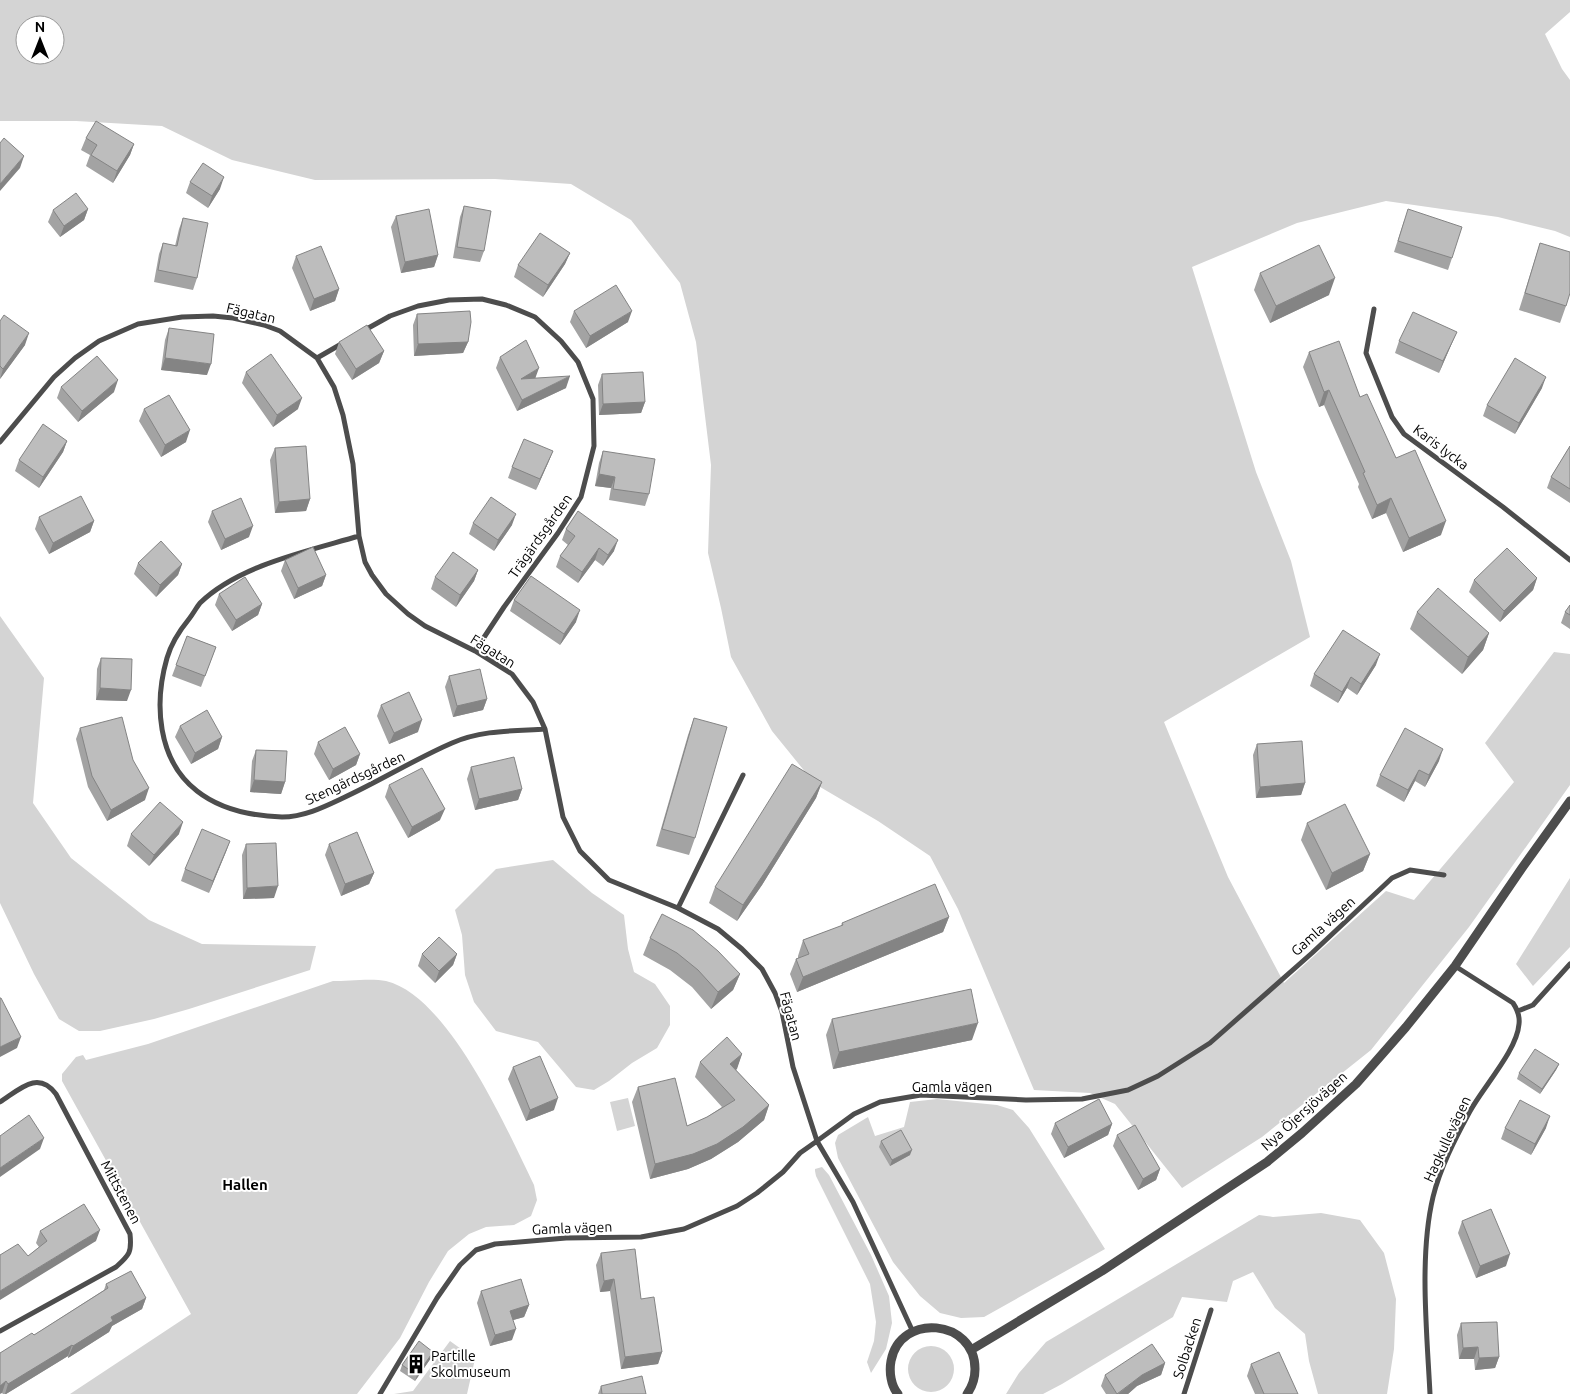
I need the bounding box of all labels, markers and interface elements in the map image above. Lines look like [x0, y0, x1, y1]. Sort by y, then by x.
north arrow [15, 15, 65, 65]
text: N [35, 19, 45, 35]
street label: Fägatan [225, 300, 277, 326]
street label: Karis lycka [1410, 421, 1472, 473]
street label: Trägärdsgården [505, 491, 575, 581]
street label: Fägatan [468, 631, 518, 671]
street label: Stengärdsgården [303, 748, 407, 808]
street label: Gamla vägen [1288, 893, 1358, 959]
street label: Fägatan [777, 990, 805, 1042]
street label: Nya Öjersjövägen [1257, 1068, 1350, 1154]
street label: Gamla vägen [912, 1079, 992, 1095]
street label: Hagkullevägen [1420, 1094, 1474, 1184]
street label: Mittstenen [98, 1158, 144, 1226]
district label: Hallen [222, 1176, 268, 1193]
street label: Gamla vägen [532, 1219, 612, 1237]
street label: Solbacken [1170, 1315, 1204, 1381]
place label: Partille Skolmuseum [431, 1348, 511, 1380]
building icon: Partille Skolmuseum [405, 1353, 427, 1375]

